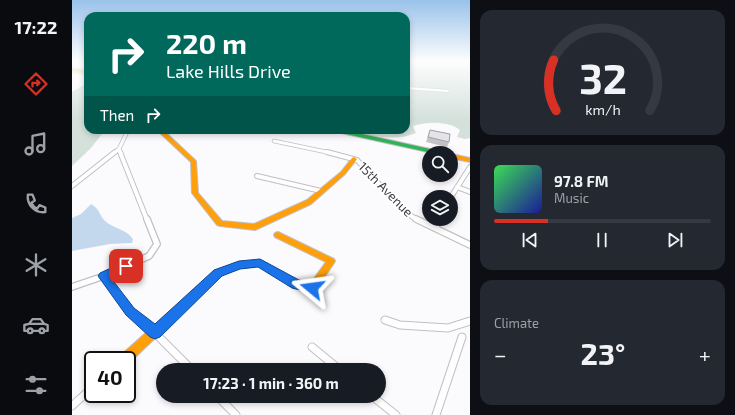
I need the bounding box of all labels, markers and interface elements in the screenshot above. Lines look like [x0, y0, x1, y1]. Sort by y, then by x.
text: 17:22 [15, 16, 57, 38]
text: 220 m [166, 26, 247, 60]
icon: right [100, 28, 152, 80]
text: 32 [579, 51, 626, 101]
text: Lake Hills Drive [166, 60, 291, 82]
icon: directions [22, 70, 50, 98]
text: km/h [585, 100, 620, 117]
icon: right [142, 104, 164, 126]
text: Then [100, 106, 134, 124]
icon: music [22, 130, 50, 158]
map controls [422, 146, 458, 226]
button: search [422, 146, 458, 182]
street label: 15th Avenue [355, 158, 417, 220]
text: 97.8 FM [554, 172, 608, 190]
icon: phone [22, 190, 50, 218]
button: layers [422, 190, 458, 226]
text: Music [554, 190, 589, 206]
icon: previous [519, 229, 541, 251]
icon: pause [591, 229, 613, 251]
icon: next [664, 229, 686, 251]
pin [109, 249, 143, 283]
icon: climate [22, 251, 50, 279]
icon: arrive [115, 255, 137, 277]
position arrow [291, 267, 333, 309]
icon: car [22, 311, 50, 339]
text: Climate [494, 315, 539, 331]
text: 23° [580, 335, 625, 371]
text: − [494, 341, 507, 367]
text: + [699, 341, 711, 367]
speed limit sign: 40 [84, 351, 136, 403]
icon: filters [22, 371, 50, 399]
text: 17:23 · 1 min · 360 m [203, 374, 339, 392]

